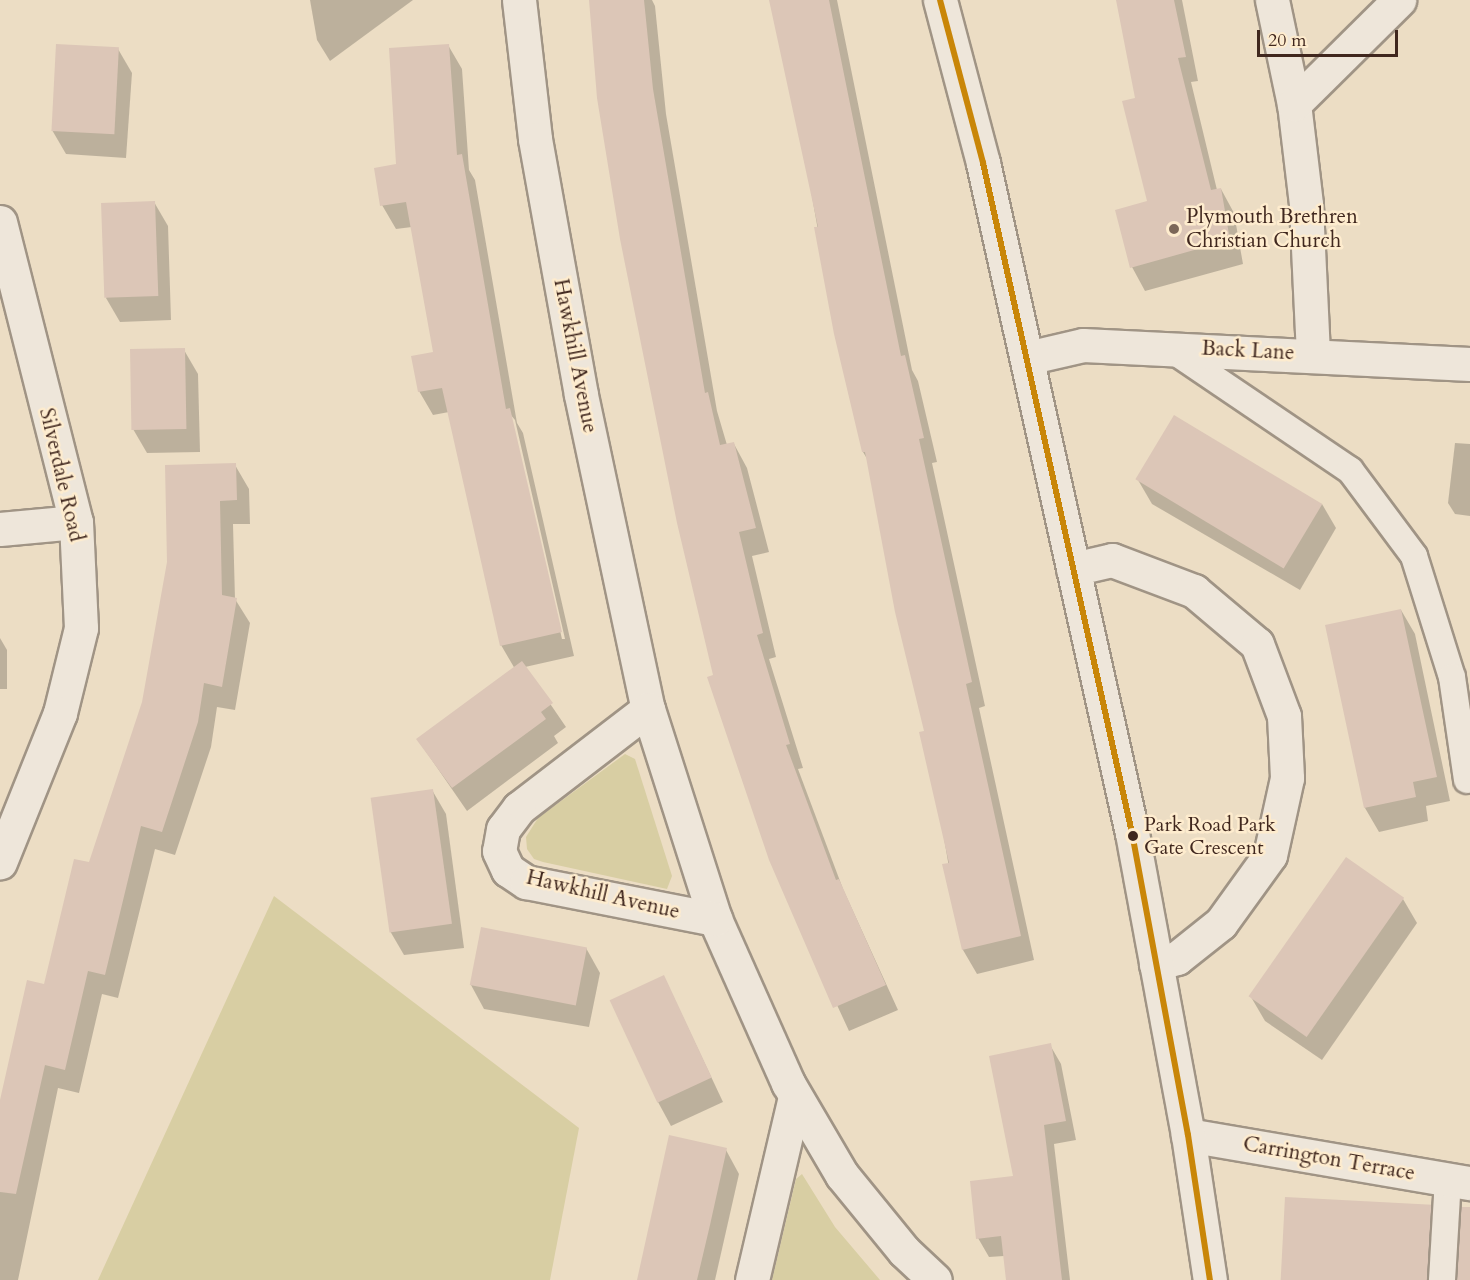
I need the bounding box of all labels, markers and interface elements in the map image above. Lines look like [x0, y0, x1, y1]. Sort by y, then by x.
scale bar [1260, 18, 1401, 56]
text: 20 m [1268, 28, 1307, 53]
place label: Plymouth Brethren Christian Church [1186, 204, 1358, 254]
marker: Plymouth Brethren Christian Church [1167, 222, 1181, 236]
street label: Hawkhill Avenue [548, 277, 602, 435]
street label: Back Lane [1201, 336, 1295, 366]
street label: Silverdale Road [33, 406, 89, 544]
place label: Park Road Park Gate Crescent [1144, 813, 1276, 860]
marker: Park Road Park Gate Crescent [1127, 830, 1139, 842]
street label: Hawkhill Avenue [524, 865, 682, 925]
street label: Carrington Terrace [1241, 1131, 1417, 1187]

